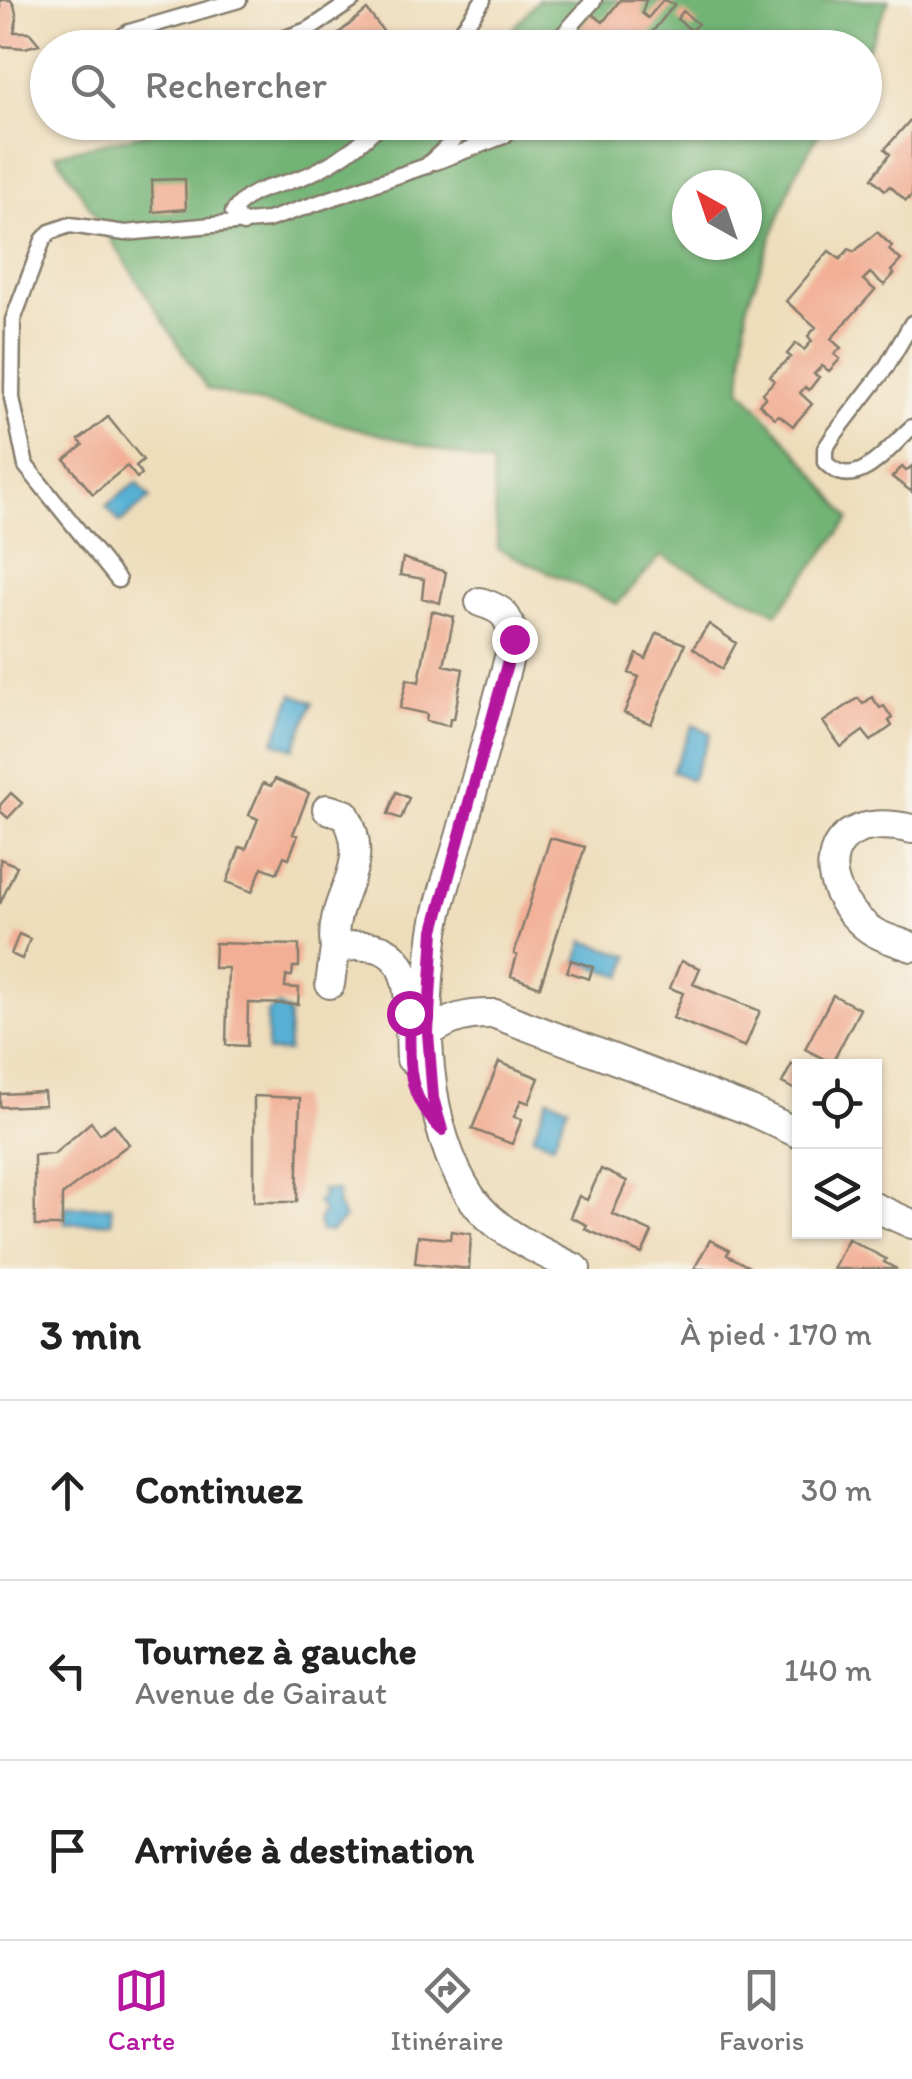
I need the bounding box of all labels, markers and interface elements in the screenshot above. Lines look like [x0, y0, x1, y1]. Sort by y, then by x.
search box [30, 30, 882, 140]
icon: search [65, 58, 120, 113]
text: Rechercher [145, 62, 327, 108]
north arrow [672, 170, 762, 260]
route end [492, 617, 538, 663]
route start [387, 991, 433, 1037]
map controls [792, 1059, 882, 1239]
button: locate [792, 1059, 882, 1149]
button: layers [792, 1149, 882, 1239]
text: 3 min [40, 1309, 141, 1360]
text: À pied · 170 m [680, 1315, 872, 1353]
icon: ahead [40, 1463, 95, 1518]
text: Continuez [135, 1467, 303, 1513]
text: 30 m [801, 1471, 872, 1509]
text: Tournez à gauche [135, 1628, 417, 1674]
icon: left [40, 1643, 95, 1698]
text: 140 m [784, 1651, 872, 1689]
text: Avenue de Gairaut [135, 1674, 387, 1712]
icon: arrive [40, 1823, 95, 1878]
text: Arrivée à destination [135, 1827, 474, 1873]
tab: Carte [108, 1963, 175, 2057]
tab: Itinéraire [391, 1963, 504, 2057]
tab: Favoris [719, 1963, 804, 2057]

